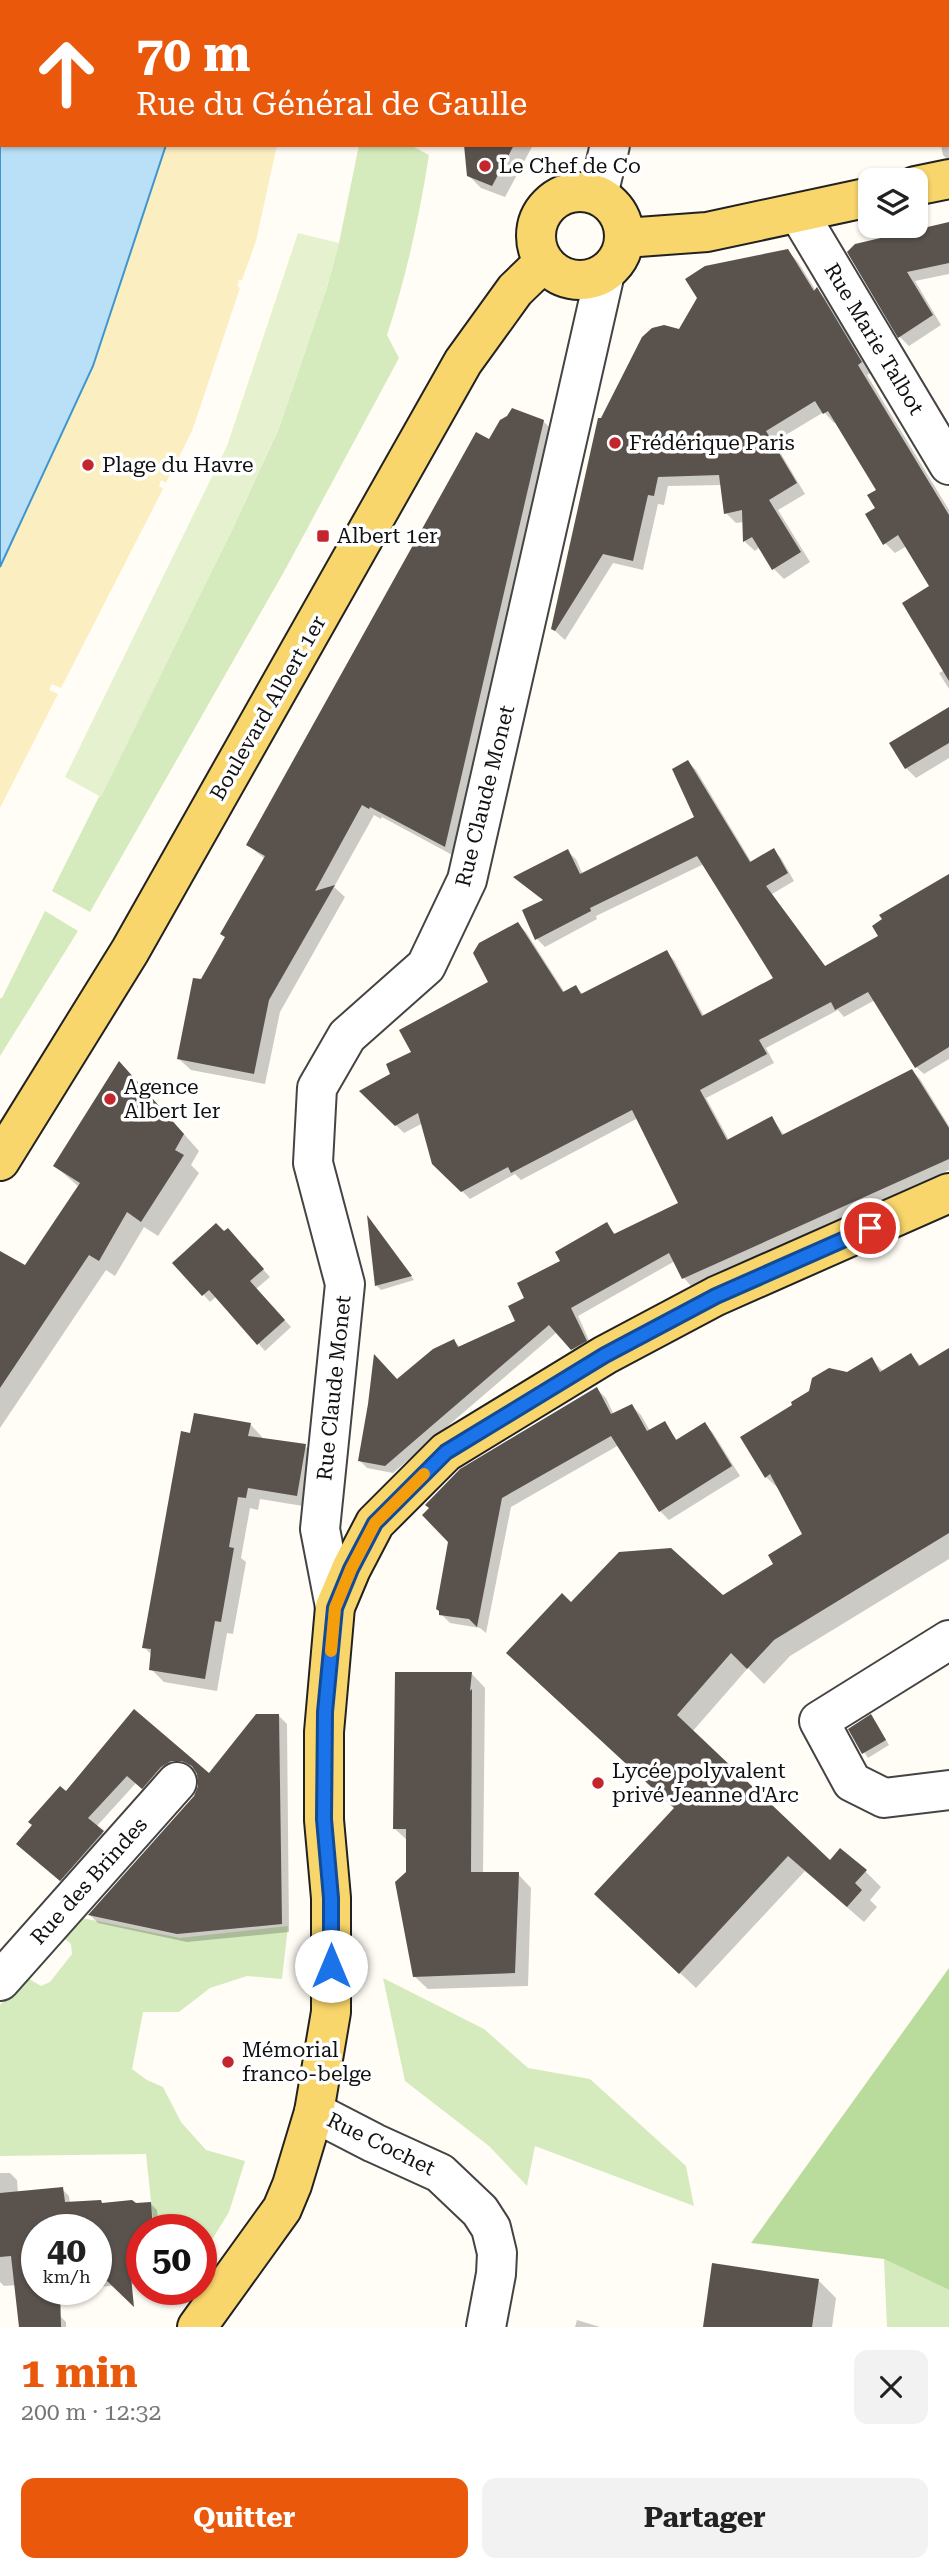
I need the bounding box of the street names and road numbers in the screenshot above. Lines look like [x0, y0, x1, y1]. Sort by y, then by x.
street label: Rue Marie Talbot [819, 259, 929, 419]
street label: Boulevard Albert 1er [205, 611, 331, 804]
street label: Rue Claude Monet [451, 703, 519, 889]
street label: Rue Claude Monet [312, 1294, 356, 1482]
street label: Rue des Brindes [26, 1813, 152, 1949]
street label: Rue Cochet [323, 2108, 439, 2180]

